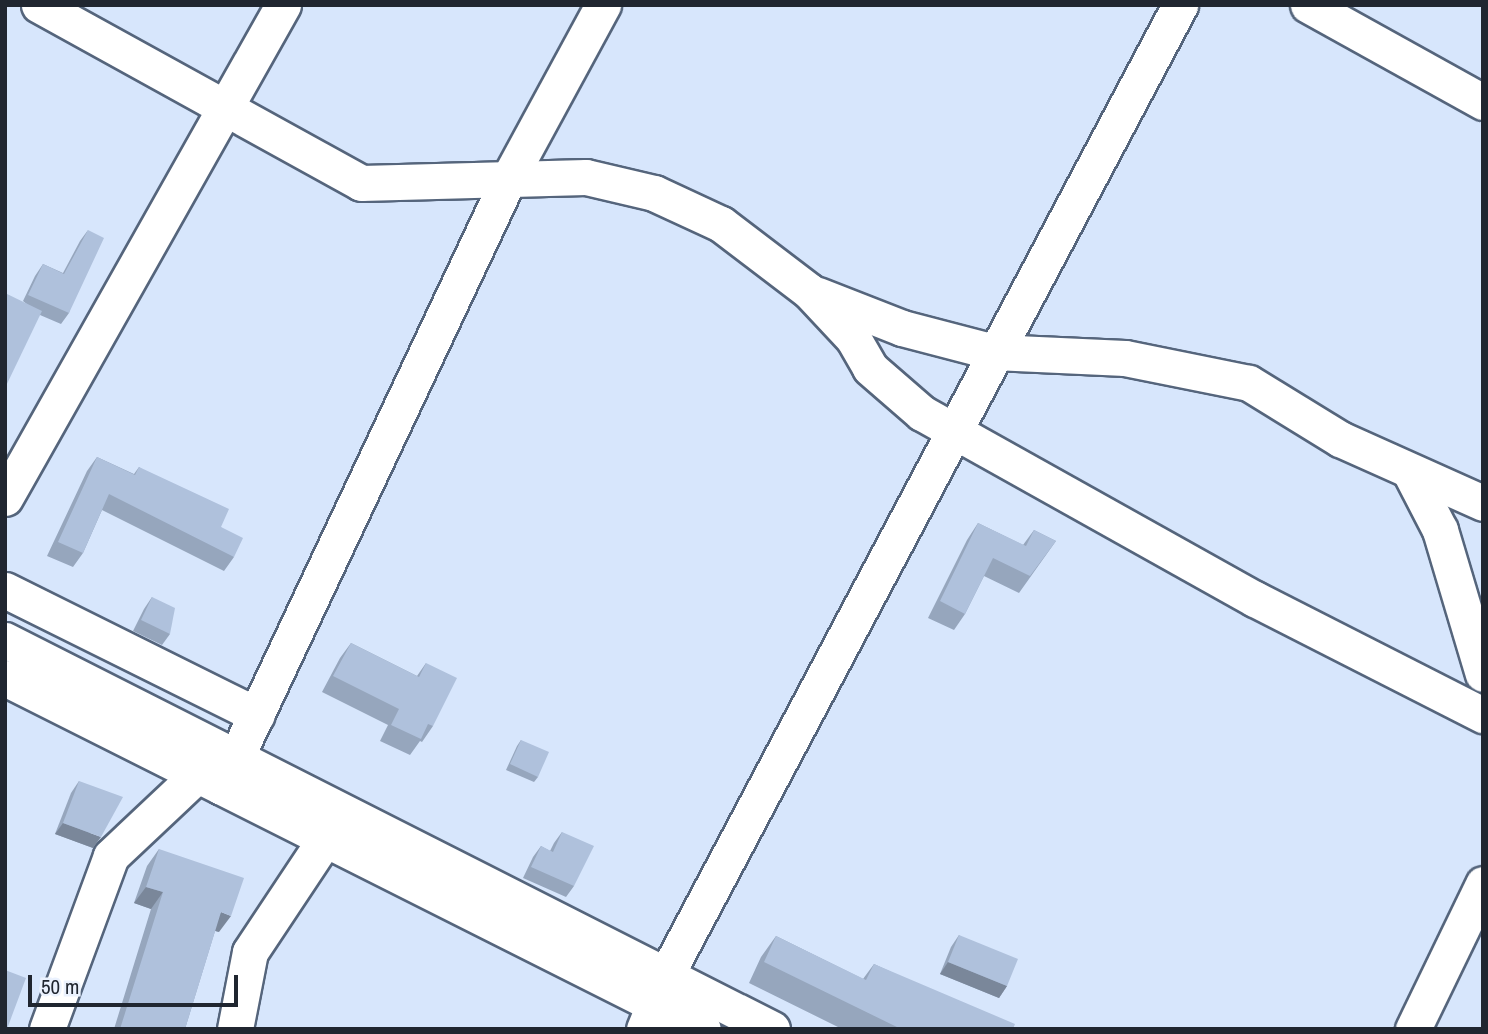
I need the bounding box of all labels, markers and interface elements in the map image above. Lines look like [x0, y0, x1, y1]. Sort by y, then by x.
scale bar [32, 960, 242, 1004]
text: 50 m [41, 972, 79, 1001]

